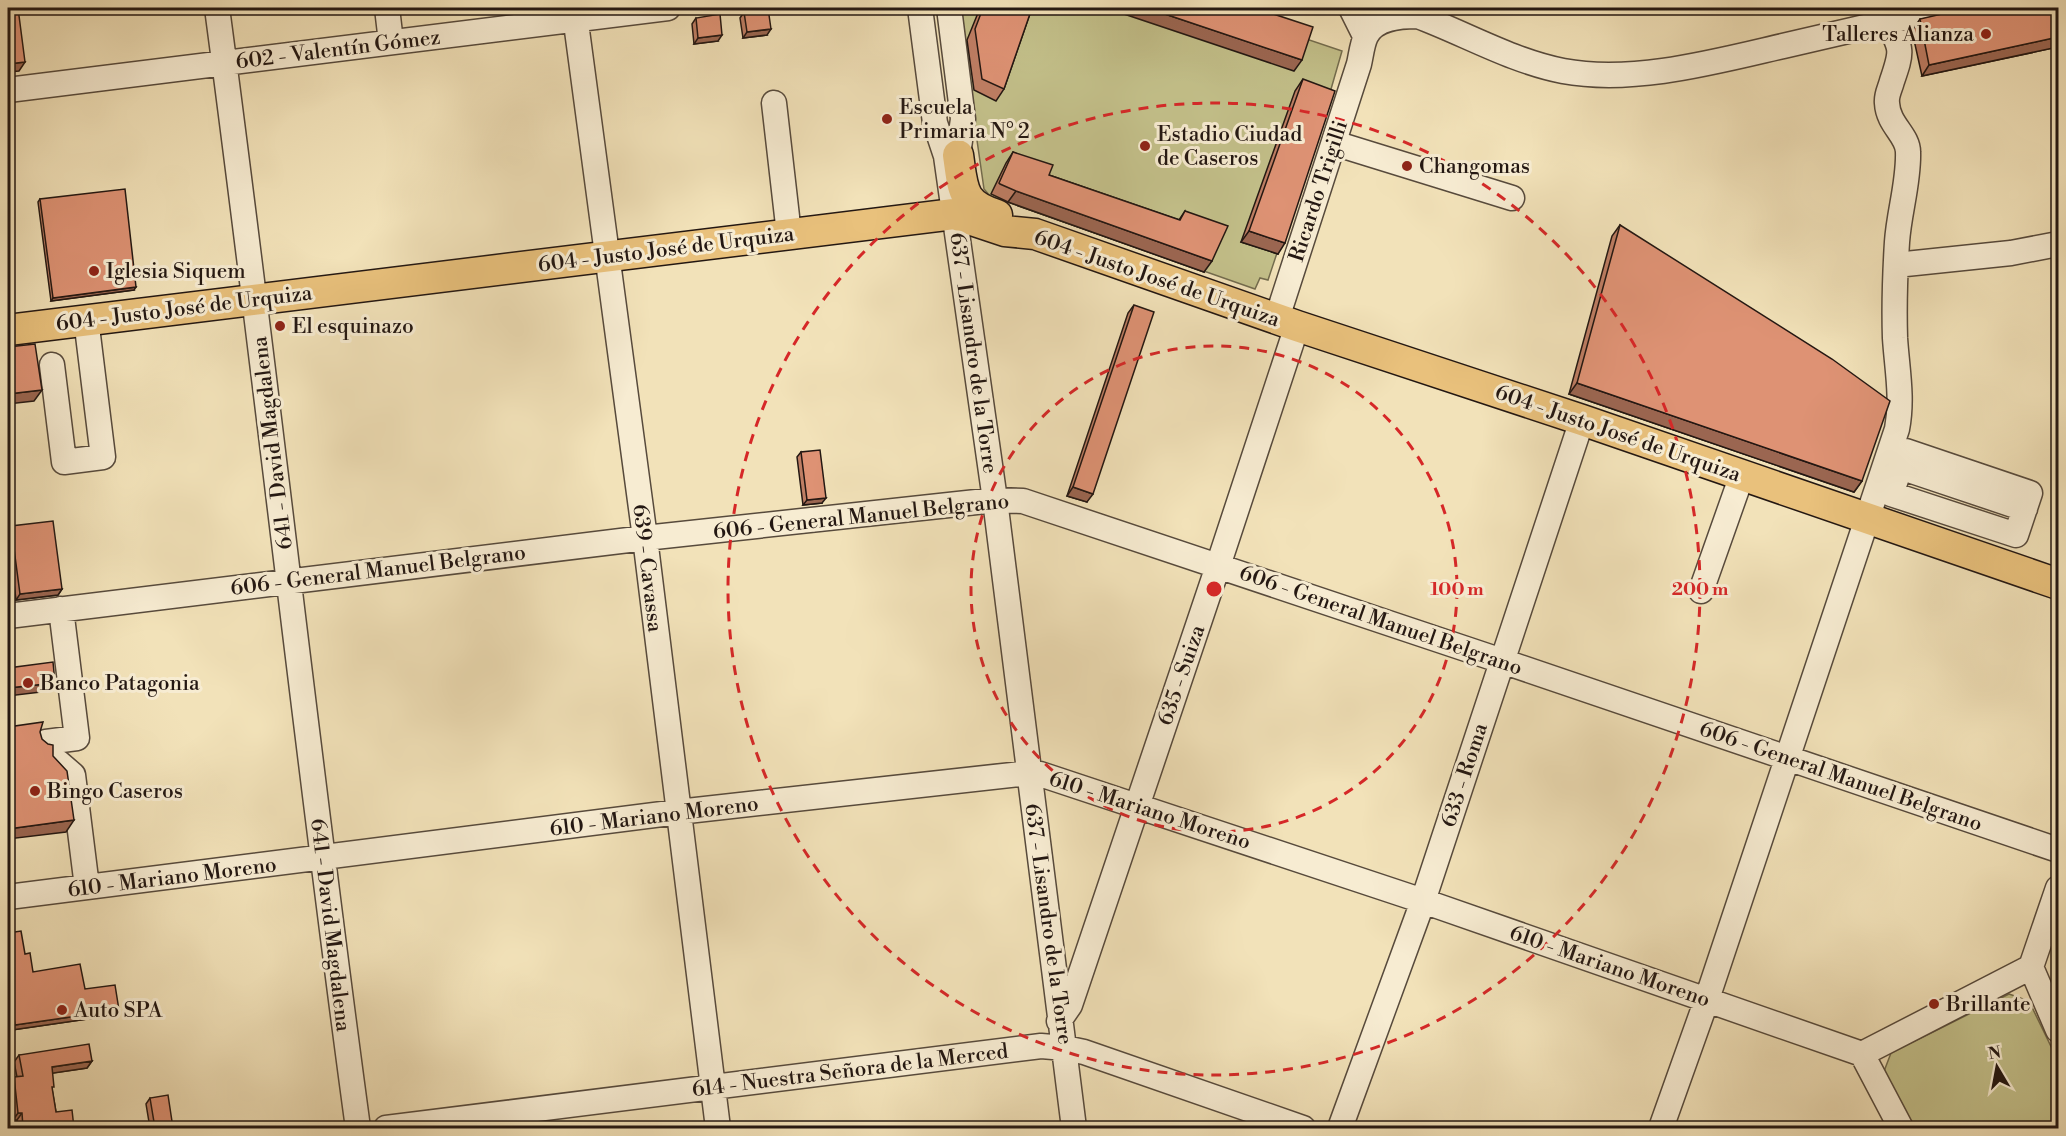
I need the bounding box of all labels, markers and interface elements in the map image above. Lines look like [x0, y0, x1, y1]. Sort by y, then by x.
place label: Talleres Alianza [1822, 22, 1974, 48]
street label: 602 - Valentín Gómez [234, 25, 442, 75]
marker: Talleres Alianza [1979, 27, 1993, 41]
place label: Escuela Primaria N° 2 [899, 95, 1030, 145]
marker: Escuela Primaria N° 2 [880, 112, 894, 126]
street label: Ricardo Trigilli [1284, 117, 1354, 265]
place label: Estadio Ciudad de Caseros [1157, 122, 1302, 172]
marker: Estadio Ciudad de Caseros [1138, 139, 1152, 153]
place label: Changomas [1419, 154, 1530, 180]
marker: Changomas [1400, 159, 1414, 173]
street label: 604 - Justo José de Urquiza [536, 221, 796, 279]
street label: 604 - Justo José de Urquiza [1030, 225, 1283, 333]
street label: 637 - Lisandro de la Torre [943, 231, 1003, 475]
place label: Iglesia Siquem [106, 259, 246, 285]
marker: Iglesia Siquem [87, 264, 101, 278]
street label: 604 - Justo José de Urquiza [54, 280, 314, 338]
place label: El esquinazo [292, 314, 414, 340]
marker: El esquinazo [273, 319, 287, 333]
street label: 641 - David Magdalena [247, 334, 299, 551]
street label: 604 - Justo José de Urquiza [1491, 380, 1744, 488]
street label: 606 - General Manuel Belgrano [712, 489, 1010, 545]
street label: 639 - Cavassa [626, 503, 668, 634]
street label: 606 - General Manuel Belgrano [229, 540, 527, 602]
street label: 606 - General Manuel Belgrano [1236, 560, 1526, 682]
text: 100 m [1430, 578, 1484, 601]
text: 200 m [1672, 578, 1729, 601]
centre of rings [1204, 579, 1224, 599]
street label: 635 - Suiza [1153, 621, 1211, 729]
place label: Banco Patagonia [39, 671, 200, 697]
marker: Banco Patagonia [21, 676, 35, 690]
street label: 606 - General Manuel Belgrano [1696, 716, 1986, 838]
street label: 633 - Roma [1436, 720, 1494, 831]
street label: 610 - Mariano Moreno [1046, 766, 1254, 856]
place label: Bingo Caseros [46, 779, 183, 805]
marker: Bingo Caseros [28, 784, 42, 798]
street label: 610 - Mariano Moreno [548, 791, 760, 843]
street label: 637 - Lisandro de la Torre [1018, 802, 1078, 1046]
street label: 641 - David Magdalena [304, 817, 356, 1034]
street label: 610 - Mariano Moreno [66, 852, 278, 904]
street label: 610 - Mariano Moreno [1506, 920, 1713, 1013]
place label: Brillante [1945, 992, 2031, 1018]
marker: Brillante [1927, 997, 1941, 1011]
place label: Auto SPA [73, 998, 163, 1024]
marker: Auto SPA [55, 1003, 69, 1017]
north arrow [1967, 1037, 2027, 1097]
street label: 614 - Nuestra Señora de la Merced [690, 1039, 1010, 1103]
text: N [1987, 1042, 2003, 1064]

